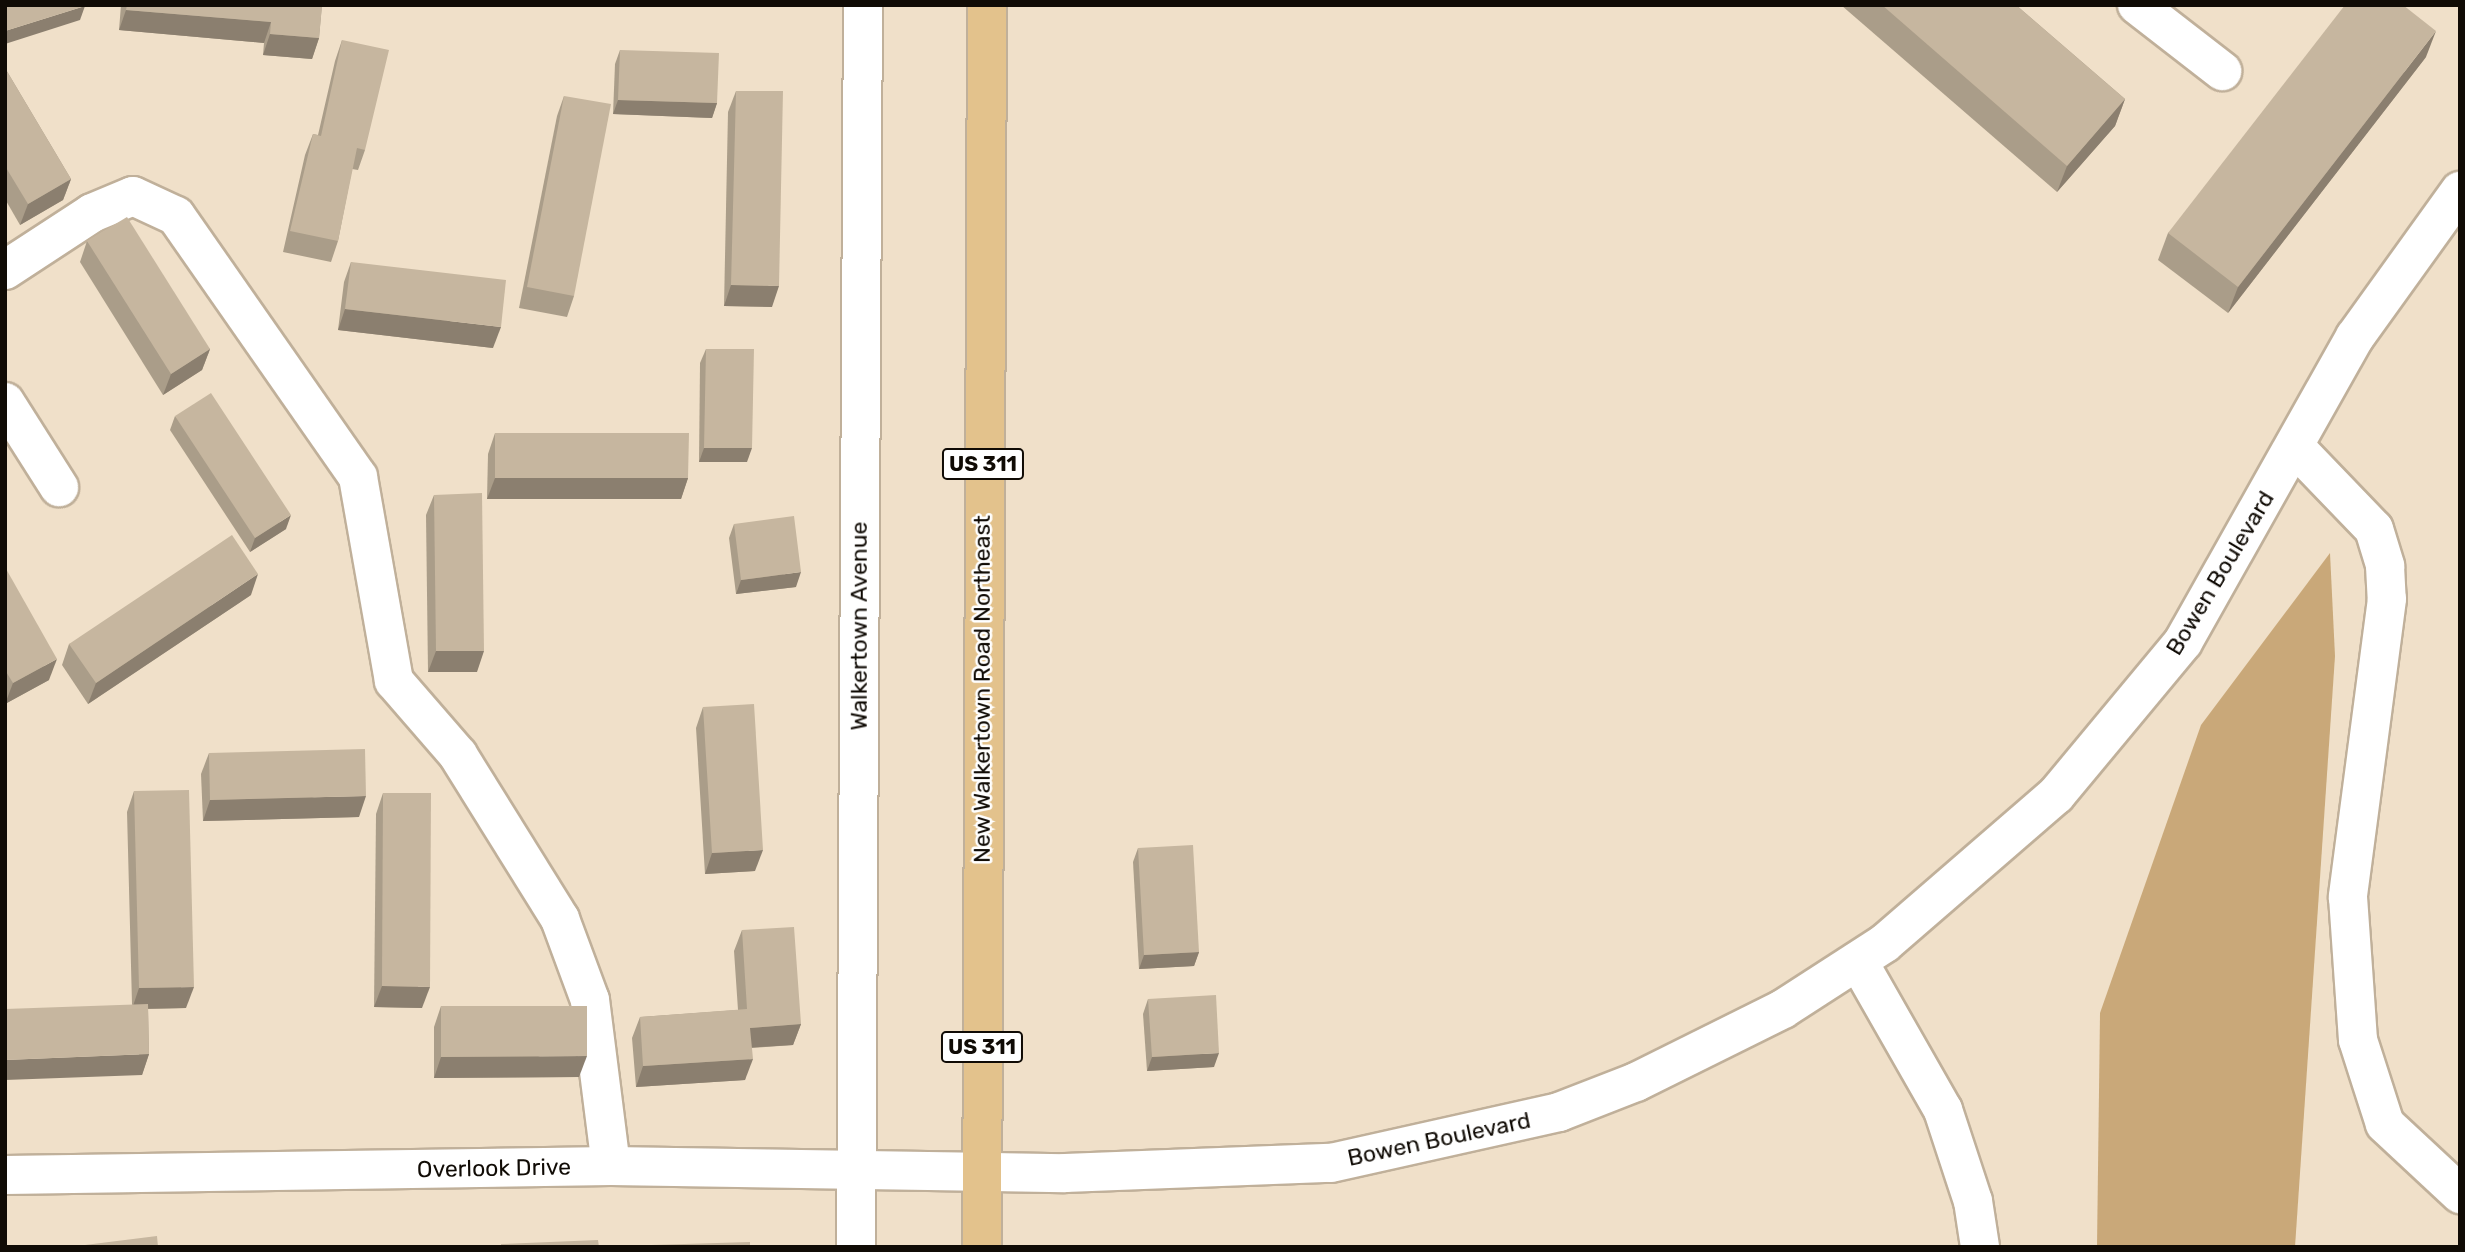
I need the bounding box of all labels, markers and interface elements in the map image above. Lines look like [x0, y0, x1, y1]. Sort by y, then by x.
road number: US 311 [941, 447, 1025, 482]
street label: Bowen Boulevard [2160, 486, 2280, 660]
street label: New Walkertown Road Northeast [968, 515, 996, 863]
street label: Walkertown Avenue [845, 521, 873, 731]
road number: US 311 [940, 1030, 1024, 1064]
street label: Bowen Boulevard [1345, 1106, 1533, 1172]
street label: Overlook Drive [417, 1153, 571, 1183]

